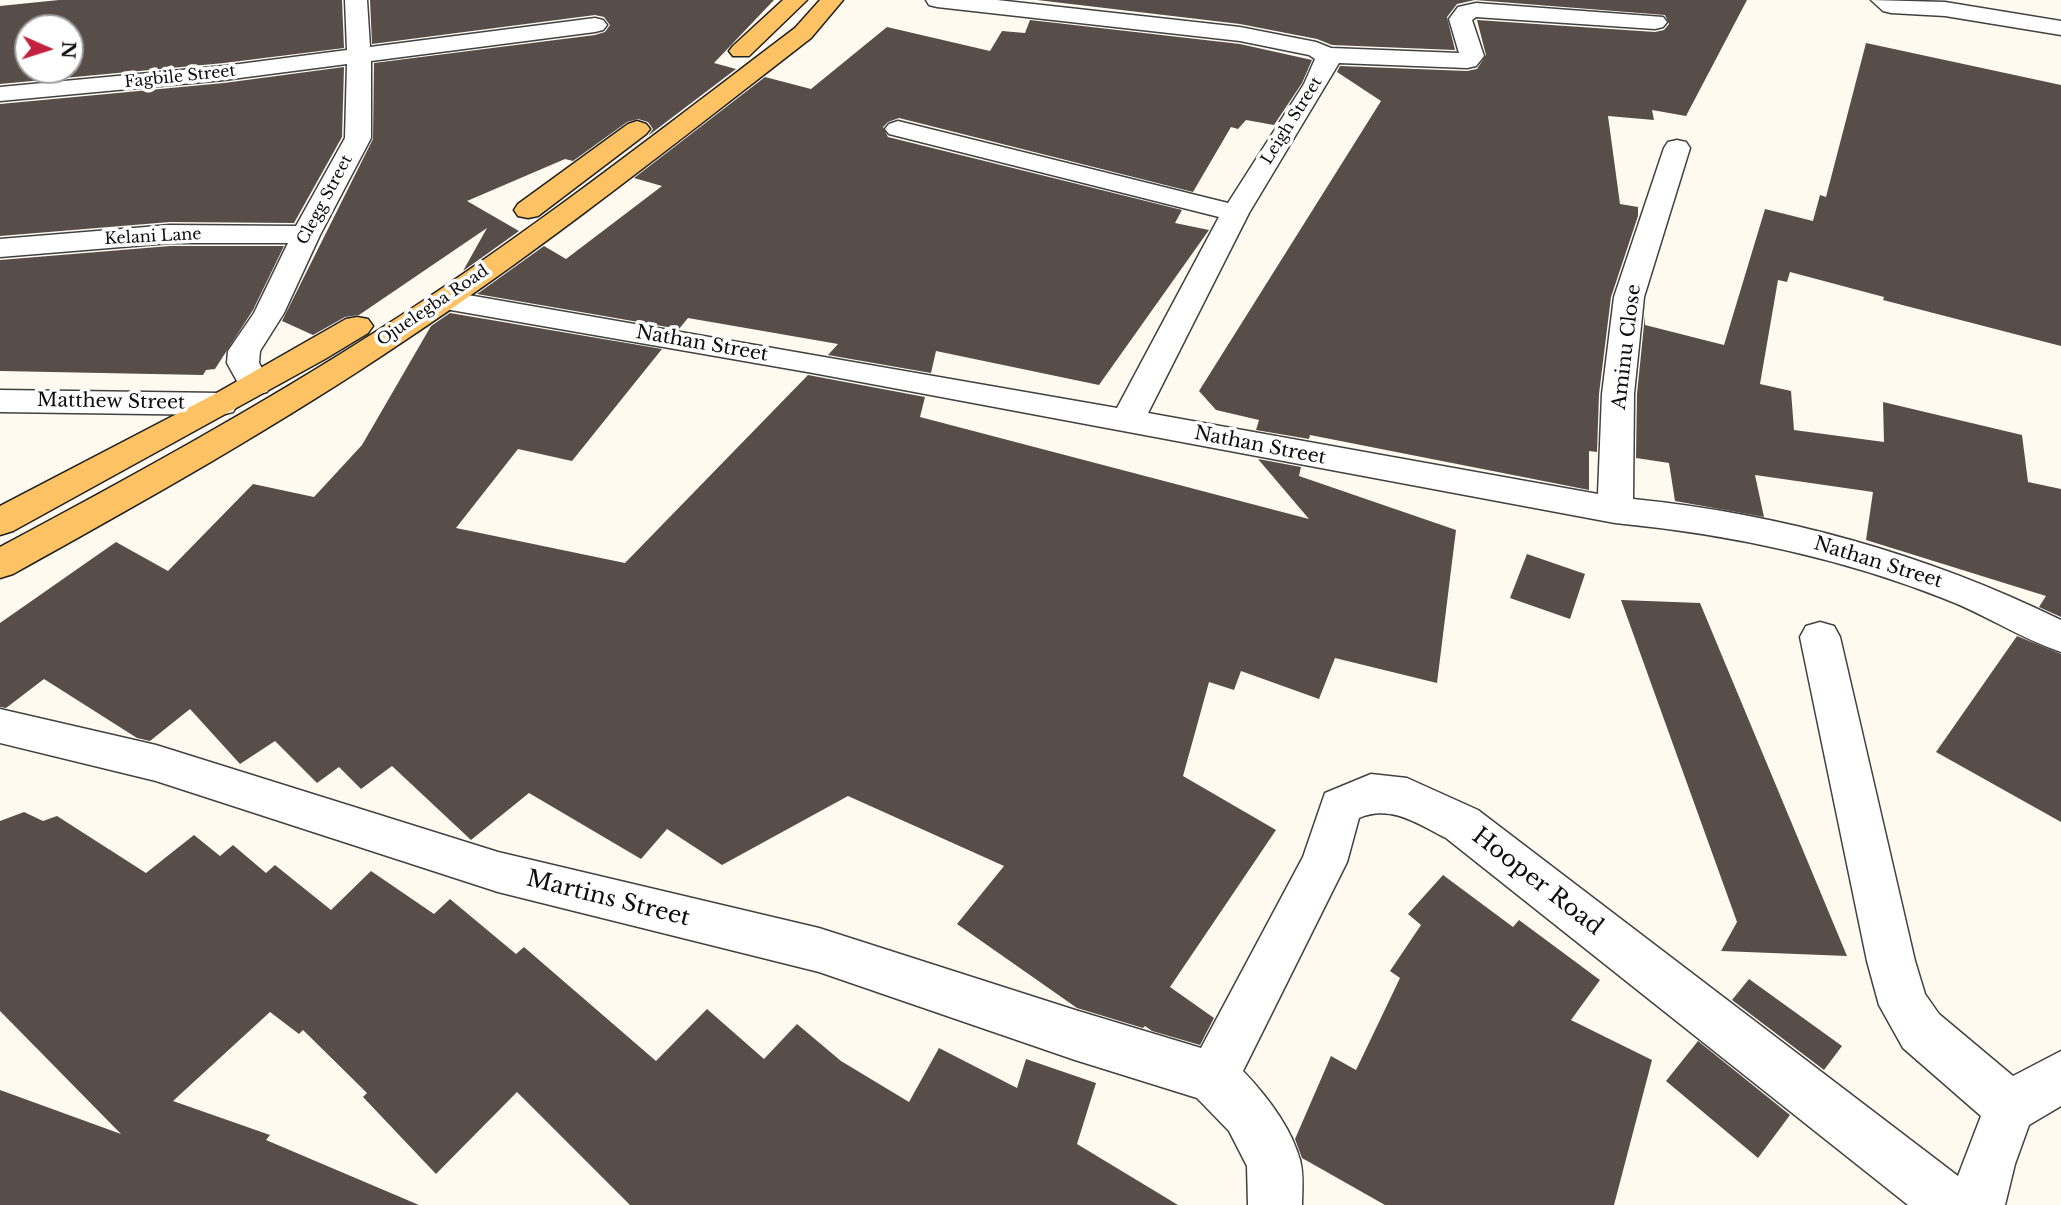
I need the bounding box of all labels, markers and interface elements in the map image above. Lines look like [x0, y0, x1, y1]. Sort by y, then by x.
north arrow [14, 14, 84, 84]
text: N [57, 40, 80, 60]
street label: Fagbile Street [124, 62, 236, 92]
street label: Leigh Street [1257, 74, 1327, 168]
street label: Clegg Street [293, 152, 357, 248]
street label: Kelani Lane [104, 225, 202, 249]
street label: Ojuelegba Road [374, 262, 492, 350]
street label: Aminu Close [1608, 283, 1646, 411]
street label: Nathan Street [634, 321, 770, 367]
street label: Matthew Street [37, 389, 185, 415]
street label: Nathan Street [1192, 422, 1328, 470]
street label: Nathan Street [1811, 533, 1945, 593]
street label: Hooper Road [1466, 822, 1608, 942]
street label: Martins Street [523, 865, 693, 933]

